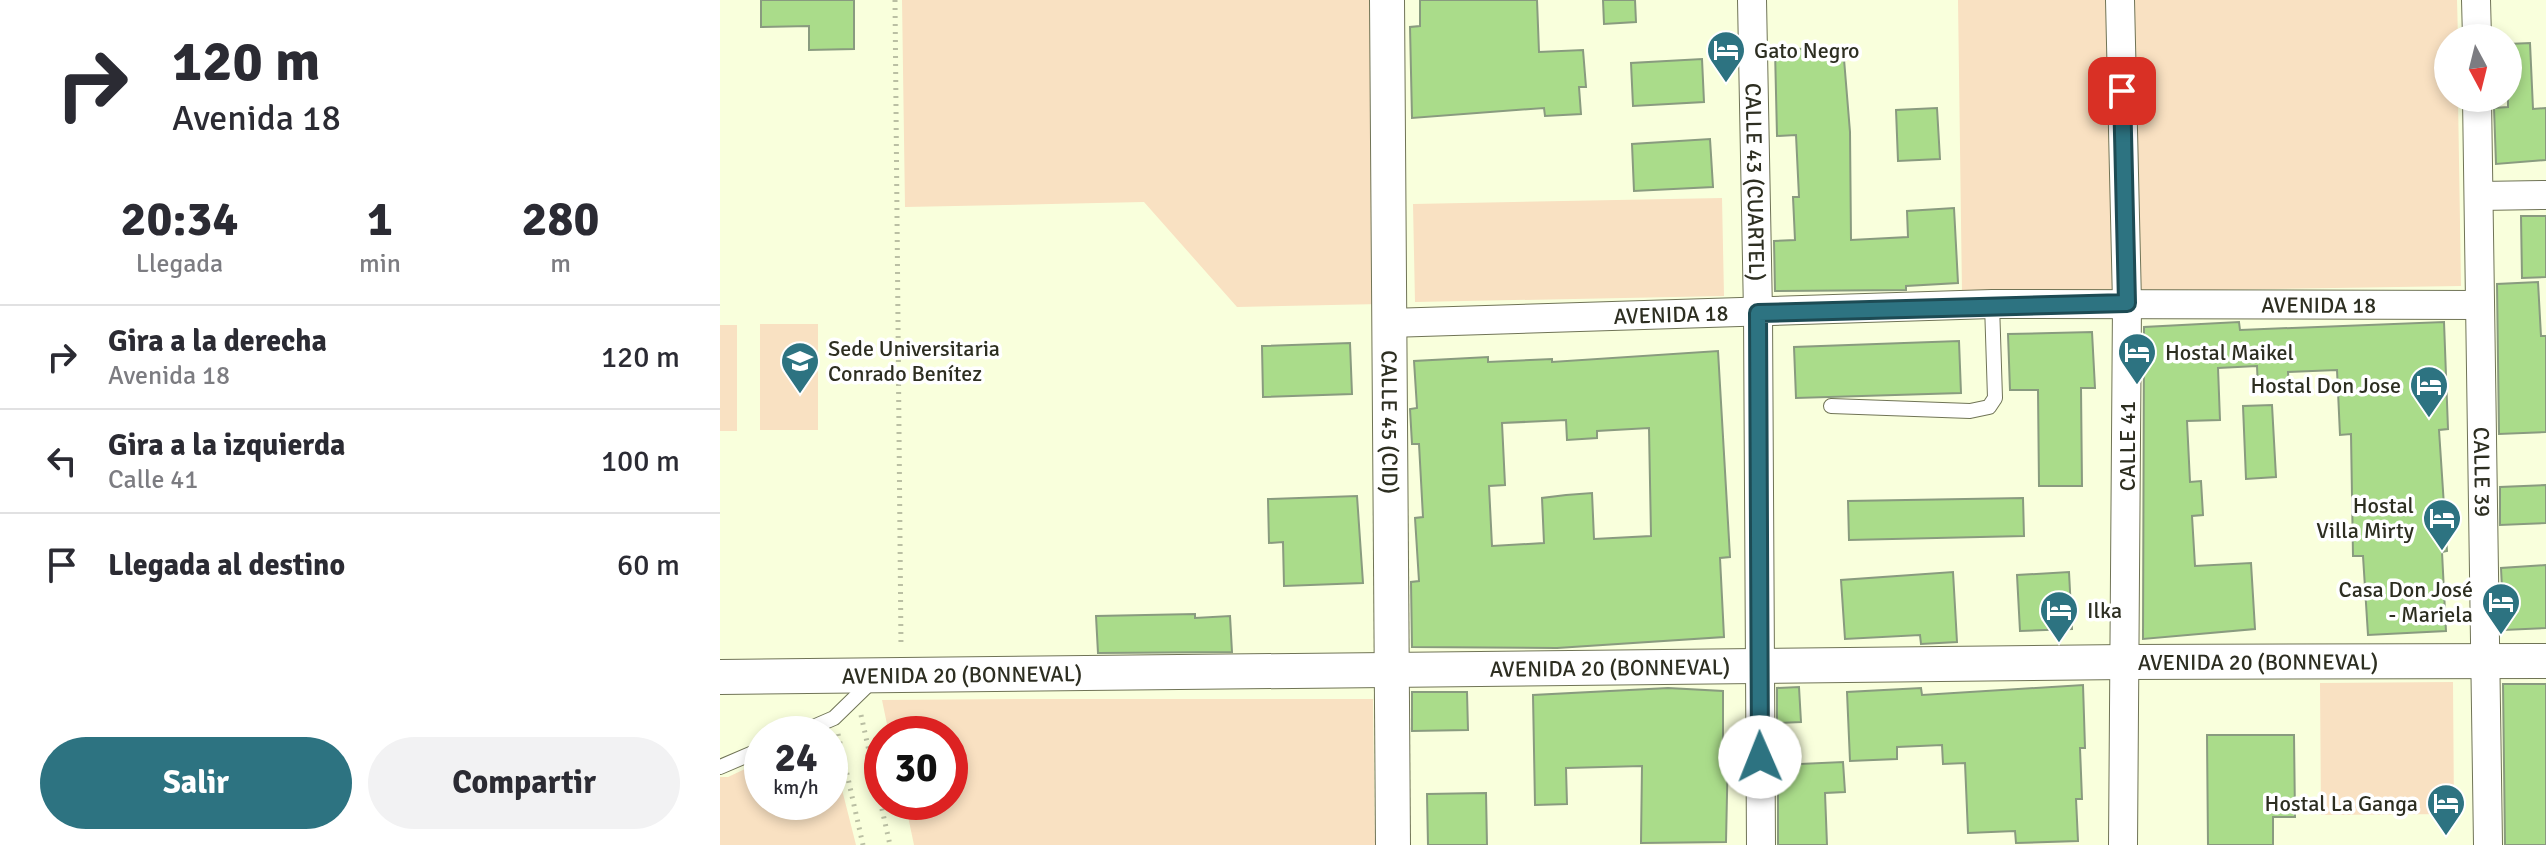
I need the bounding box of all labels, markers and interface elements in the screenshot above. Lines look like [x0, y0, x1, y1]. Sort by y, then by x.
north arrow [2434, 24, 2522, 112]
map controls [2434, 24, 2522, 112]
text: 120 m [172, 27, 320, 96]
hotel icon: Gato Negro [1705, 29, 1747, 84]
icon: right [40, 32, 144, 136]
place label: Gato Negro [1754, 37, 1860, 64]
pin [2088, 57, 2156, 125]
icon: arrive [2100, 69, 2144, 113]
street label: CALLE 43 (CUARTEL) [1740, 83, 1770, 281]
text: Avenida 18 [172, 96, 341, 141]
text: 20:34 [121, 190, 238, 249]
text: 1 [367, 190, 393, 249]
text: 280 [522, 190, 599, 249]
text: Llegada [136, 248, 223, 280]
text: min [359, 248, 401, 280]
text: m [550, 248, 571, 280]
street label: AVENIDA 18 [2261, 292, 2376, 319]
street label: AVENIDA 18 [1613, 299, 1729, 330]
text: Gira a la derecha [108, 323, 327, 360]
hotel icon: Hostal Maikel [2116, 331, 2158, 386]
icon: right [40, 335, 84, 379]
place label: Sede Universitaria Conrado Benítez [828, 335, 1000, 387]
text: 120 m [601, 339, 680, 376]
place label: Hostal Maikel [2165, 339, 2294, 366]
school or university icon: Sede Universitaria Conrado Benítez [779, 340, 821, 395]
street label: CALLE 45 (CID) [1375, 350, 1404, 494]
text: Avenida 18 [108, 360, 230, 392]
hotel icon: Hostal Don Jose [2408, 364, 2450, 419]
place label: Hostal Don Jose [2250, 372, 2401, 399]
street label: CALLE 41 [2114, 401, 2141, 491]
text: Gira a la izquierda [108, 427, 345, 464]
street label: CALLE 39 [2468, 427, 2496, 517]
icon: left [40, 439, 84, 483]
text: 100 m [601, 443, 680, 480]
text: Calle 41 [108, 464, 198, 496]
place label: Hostal Villa Mirty [2316, 492, 2415, 544]
hotel icon: Hostal Villa Mirty [2421, 497, 2463, 552]
icon: arrive [40, 543, 84, 587]
text: Llegada al destino [108, 547, 345, 584]
text: 60 m [617, 547, 680, 584]
place label: Casa Don José - Mariela [2339, 576, 2473, 628]
hotel icon: Casa Don José - Mariela [2480, 581, 2522, 636]
hotel icon: Ilka [2038, 589, 2080, 644]
place label: Ilka [2087, 597, 2122, 624]
street label: AVENIDA 20 (BONNEVAL) [2138, 648, 2378, 676]
street label: AVENIDA 20 (BONNEVAL) [1490, 653, 1730, 683]
street label: AVENIDA 20 (BONNEVAL) [842, 660, 1082, 690]
position arrow [1718, 715, 1802, 799]
speed limit sign: 30 [864, 716, 968, 820]
text: 24 [774, 733, 818, 783]
button: Salir [40, 737, 352, 829]
button: Compartir [368, 737, 680, 829]
text: km/h [773, 775, 819, 800]
hotel icon: Hostal La Ganga [2425, 782, 2467, 837]
place label: Hostal La Ganga [2265, 790, 2418, 817]

